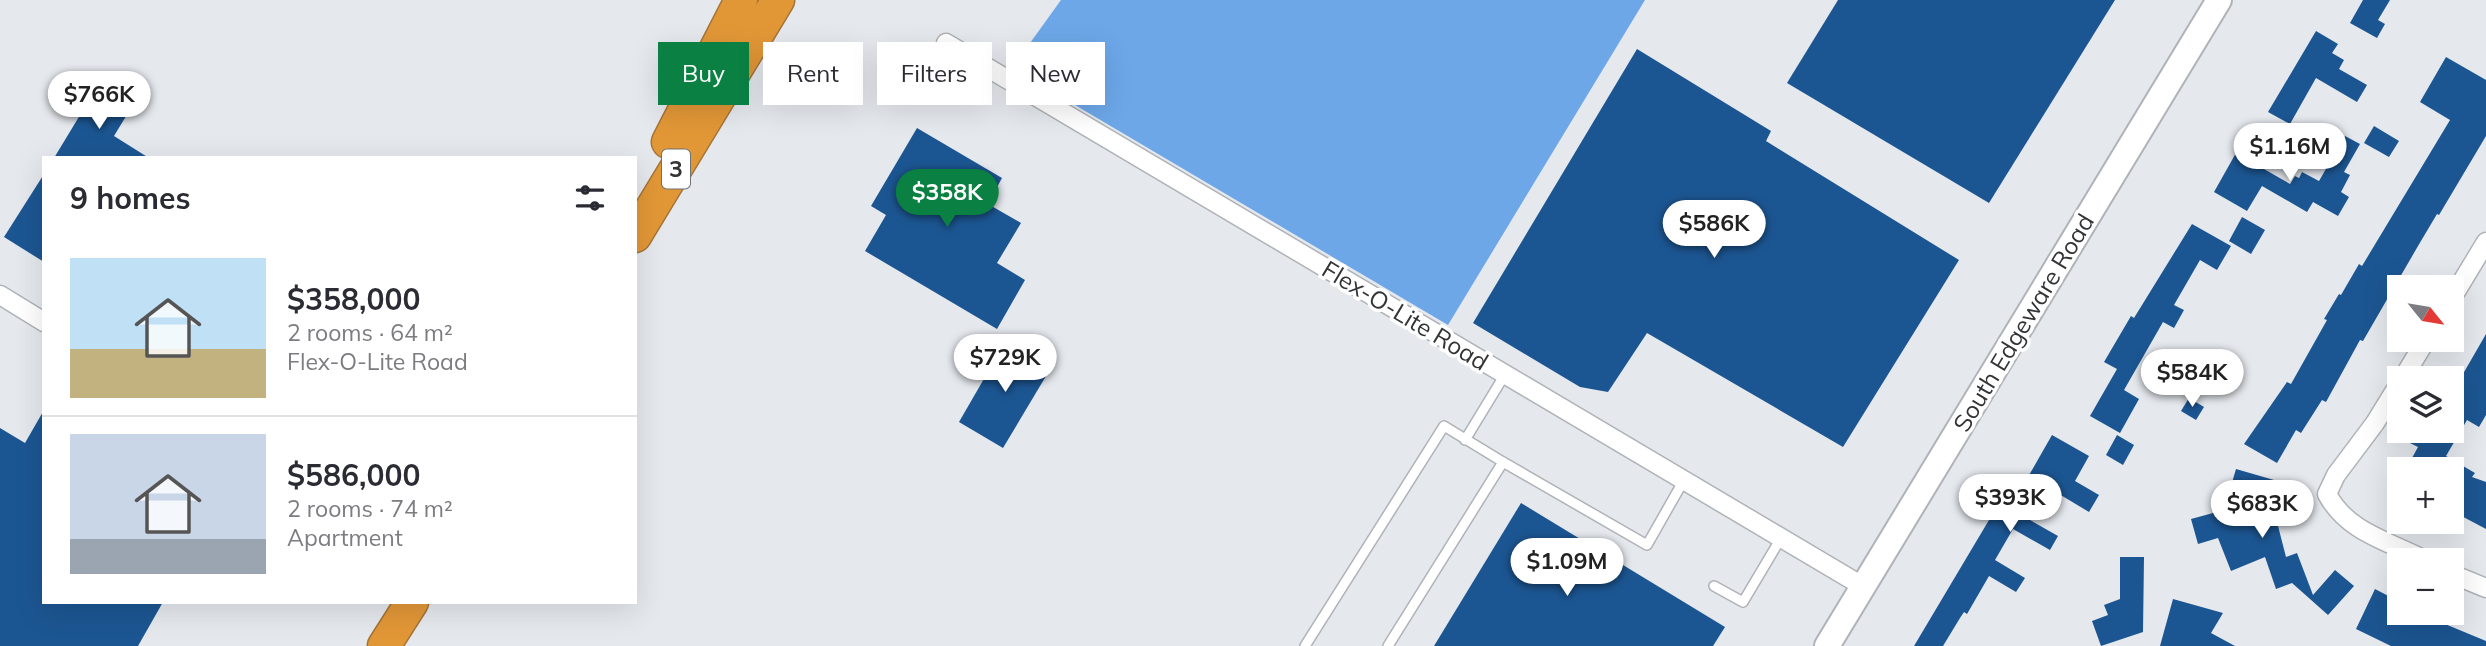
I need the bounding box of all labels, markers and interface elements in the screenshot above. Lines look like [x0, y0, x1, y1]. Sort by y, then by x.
chip: Buy [658, 42, 749, 105]
chip: Rent [763, 42, 863, 105]
chip: Filters [877, 42, 992, 105]
chip: New [1006, 42, 1105, 105]
pin: $766K [50, 72, 148, 131]
text: $766K [64, 79, 134, 108]
pin: $1.16M [2233, 124, 2347, 183]
text: $1.16M [2250, 131, 2330, 160]
road number: 3 [662, 150, 690, 188]
pin: $358K [898, 170, 996, 229]
text: $358K [912, 177, 982, 206]
text: 9 homes [70, 179, 191, 217]
icon: filters [571, 179, 609, 217]
pin: $586K [1665, 201, 1763, 260]
text: $586K [1679, 208, 1749, 237]
street label: South Edgeware Road [1946, 208, 2100, 437]
street label: Flex-O-Lite Road [1317, 254, 1494, 377]
north arrow [2387, 275, 2464, 352]
map controls [2387, 275, 2464, 625]
text: $358,000 [287, 280, 420, 318]
icon: home [126, 286, 210, 370]
text: 2 rooms · 64 m² [287, 318, 453, 347]
pin: $729K [956, 334, 1054, 394]
text: $729K [970, 342, 1040, 371]
text: Flex-O-Lite Road [287, 347, 468, 376]
pin: $584K [2143, 350, 2241, 409]
text: $584K [2157, 357, 2227, 386]
button: layers [2387, 366, 2464, 443]
text: $586,000 [287, 456, 420, 494]
button: + [2387, 457, 2464, 534]
icon: home [126, 462, 210, 546]
pin: $393K [1961, 475, 2059, 534]
pin: $683K [2213, 480, 2311, 540]
text: $393K [1975, 482, 2045, 511]
text: $683K [2227, 488, 2297, 517]
text: 2 rooms · 74 m² [287, 494, 453, 523]
text: Apartment [287, 523, 403, 552]
pin: $1.09M [1510, 538, 1624, 598]
text: $1.09M [1527, 546, 1607, 575]
button: − [2387, 548, 2464, 625]

